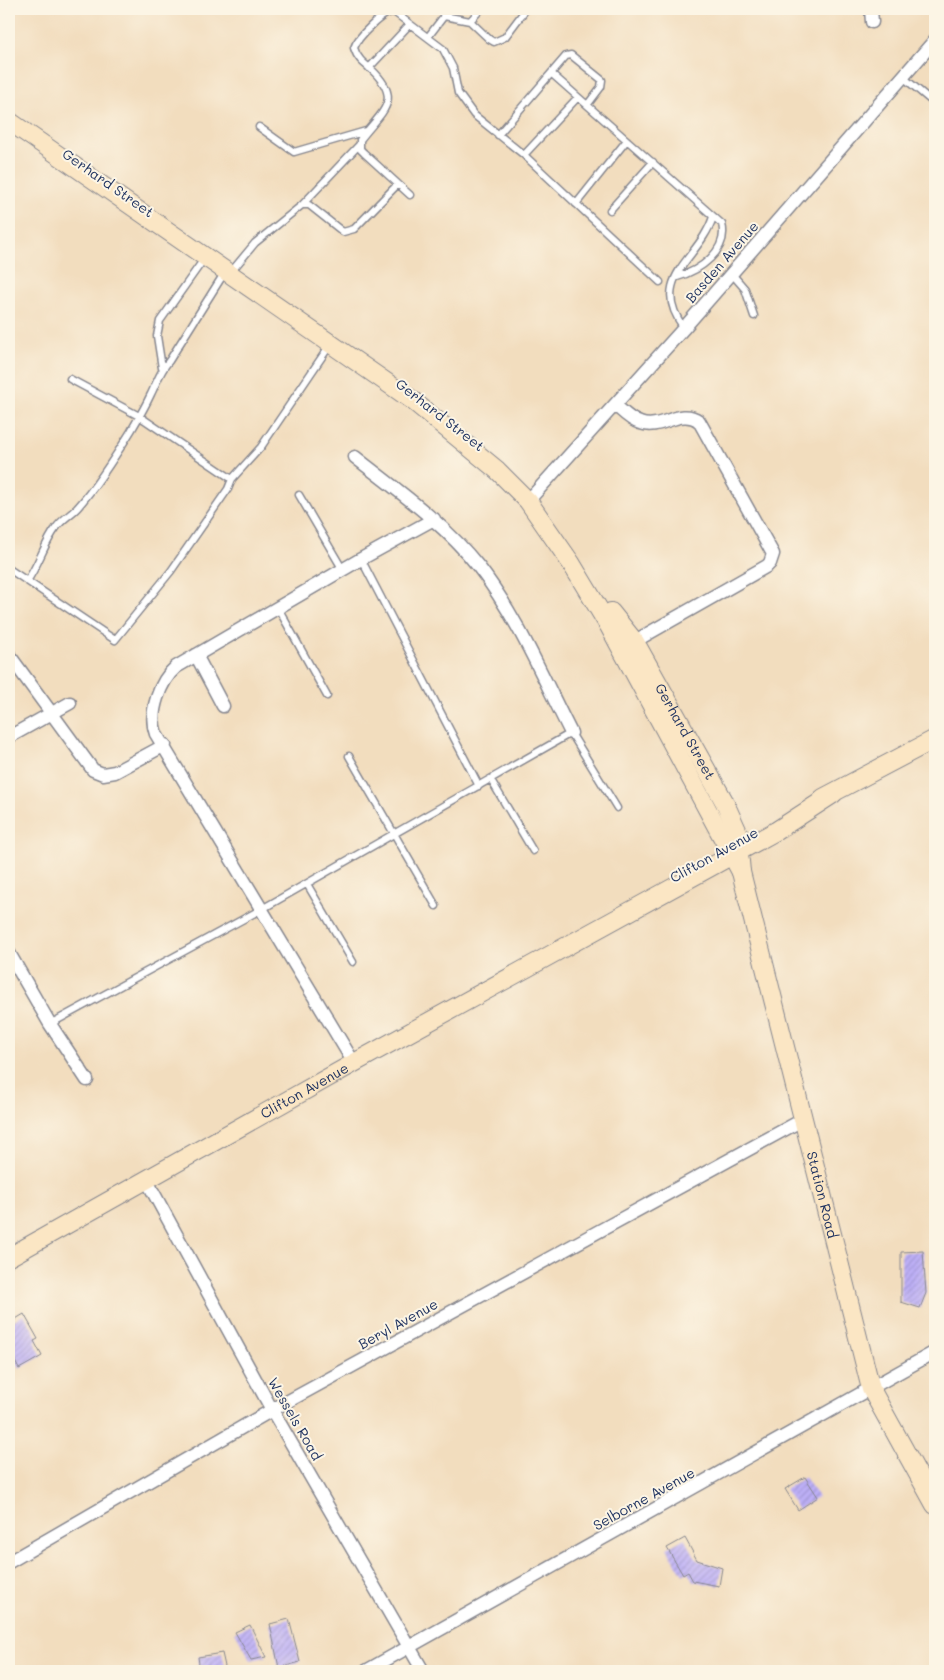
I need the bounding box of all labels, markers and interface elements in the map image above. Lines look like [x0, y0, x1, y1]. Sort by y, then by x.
street label: Gerhard Street [59, 144, 158, 221]
street label: Basden Avenue [681, 217, 762, 307]
street label: Gerhard Street [392, 374, 489, 455]
street label: Gerhard Street [651, 680, 720, 783]
street label: Clifton Avenue [666, 822, 761, 887]
street label: Clifton Avenue [257, 1058, 352, 1123]
street label: Station Road [803, 1149, 843, 1240]
street label: Beryl Avenue [355, 1294, 441, 1353]
street label: Wessels Road [264, 1374, 327, 1464]
street label: Selborne Avenue [589, 1463, 698, 1534]

